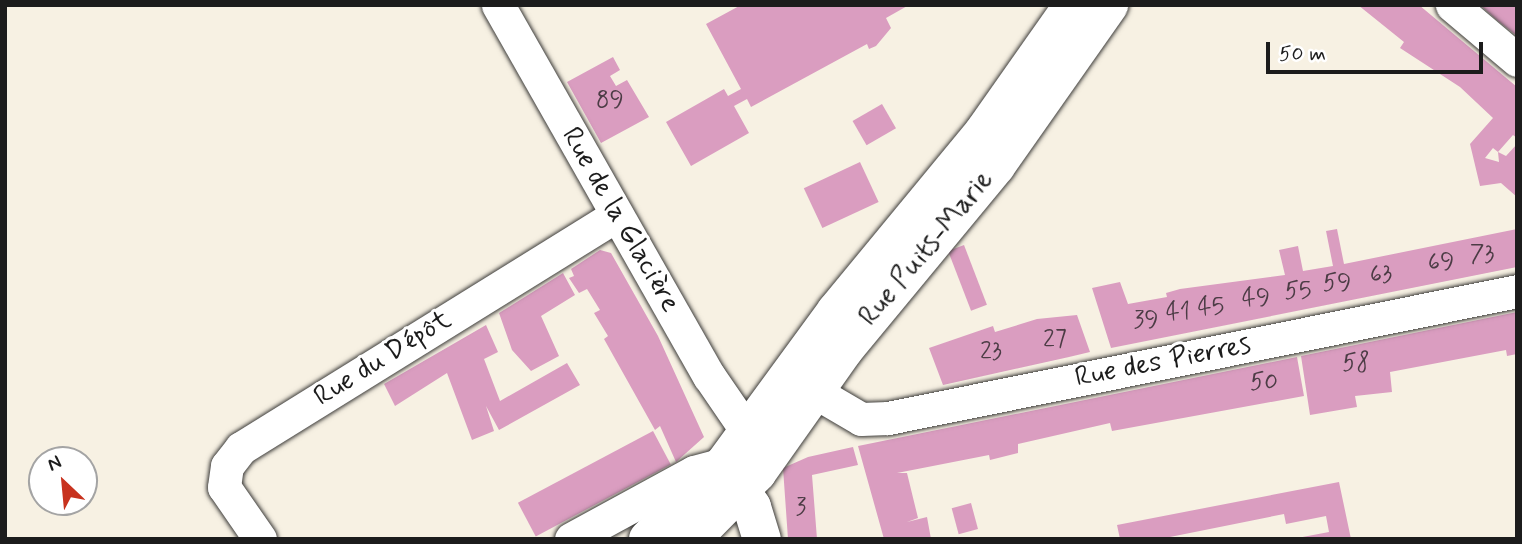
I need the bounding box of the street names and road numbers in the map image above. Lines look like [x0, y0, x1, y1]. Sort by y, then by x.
street label: Rue de la Glacière [554, 122, 686, 318]
street label: Rue Puits-Marie [853, 166, 1001, 332]
street label: Rue du Dépôt [309, 304, 457, 414]
street label: Rue des Pierres [1072, 328, 1254, 396]

